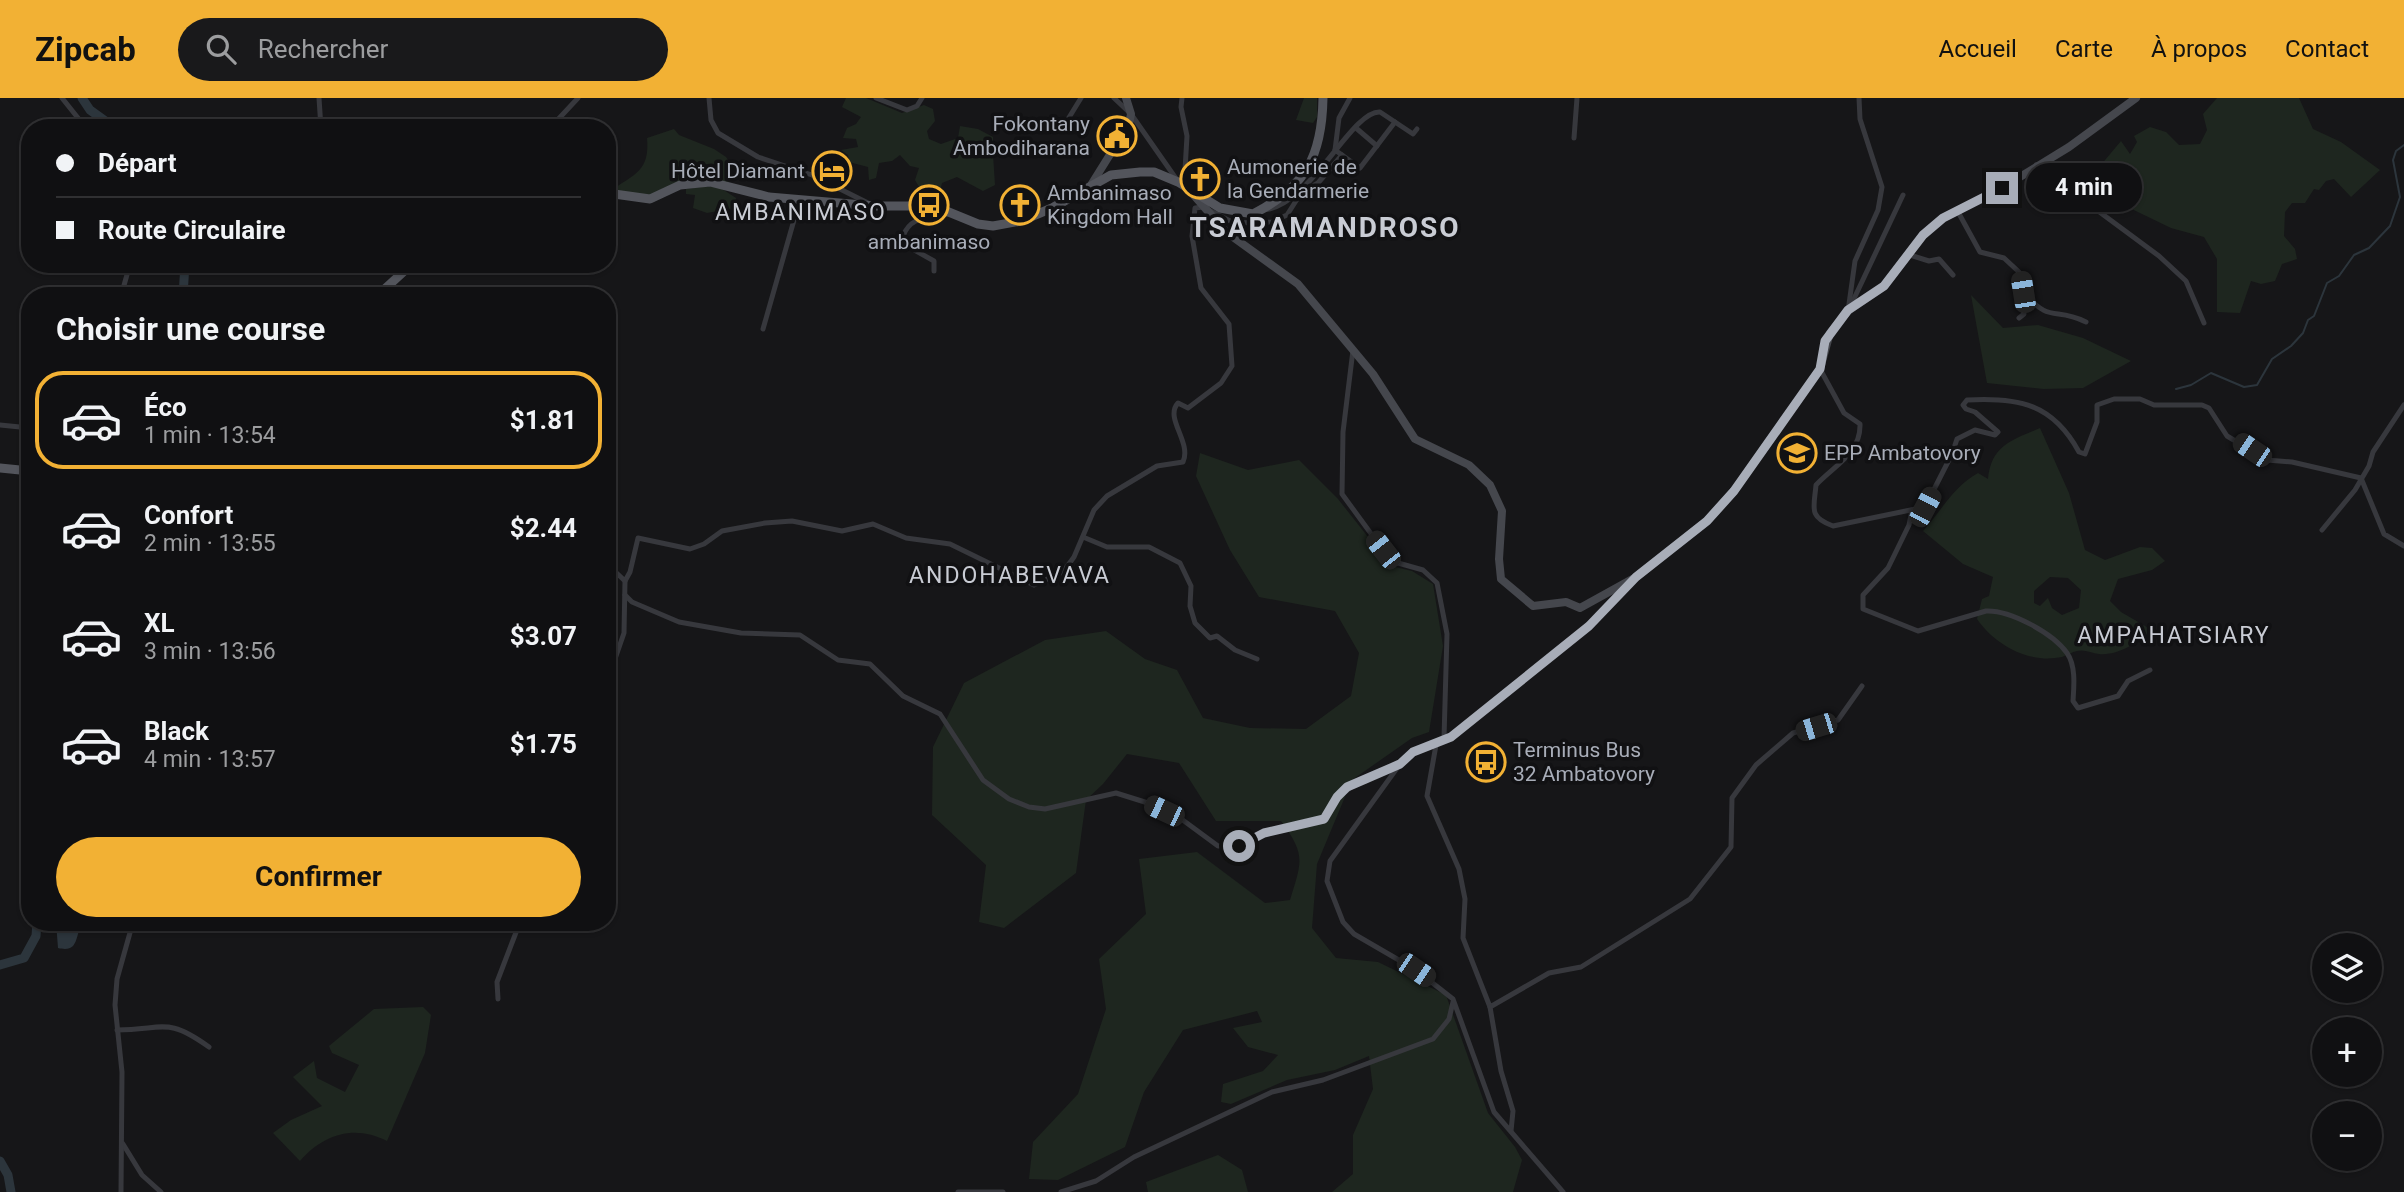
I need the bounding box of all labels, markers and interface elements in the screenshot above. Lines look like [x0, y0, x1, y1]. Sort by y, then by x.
search box [178, 18, 668, 81]
text: Zipcab [35, 30, 136, 69]
icon: search [202, 30, 240, 68]
text: Rechercher [258, 34, 388, 64]
text: Accueil [1938, 35, 2017, 63]
text: Carte [2055, 35, 2113, 63]
text: À propos [2151, 35, 2247, 63]
text: Contact [2285, 35, 2369, 63]
place label: Fokontany Ambodiharana [953, 112, 1090, 160]
public building icon: Fokontany Ambodiharana [1096, 115, 1138, 157]
text: Départ [98, 148, 176, 178]
hotel icon: Hôtel Diamant [811, 150, 853, 192]
place label: Aumonerie de la Gendarmerie [1227, 155, 1369, 203]
church icon: Aumonerie de la Gendarmerie [1179, 158, 1221, 200]
place label: Hôtel Diamant [671, 159, 805, 183]
callout: 4 min [2026, 164, 2142, 212]
route end [1986, 172, 2018, 204]
text: 4 min [2055, 174, 2113, 201]
place label: Ambanimaso Kingdom Hall [1047, 181, 1173, 229]
bus stop icon: ambanimaso [908, 184, 950, 226]
church icon: Ambanimaso Kingdom Hall [999, 184, 1041, 226]
district label: AMBANIMASO [715, 199, 887, 226]
district label: TSARAMANDROSO [1189, 211, 1461, 244]
text: Route Circulaire [98, 215, 285, 245]
place label: ambanimaso [868, 230, 990, 254]
car [2010, 270, 2037, 314]
text: Choisir une course [56, 310, 325, 348]
icon: car [60, 389, 123, 452]
text: Éco [144, 392, 187, 422]
text: $1.81 [510, 405, 577, 435]
text: 1 min · 13:54 [144, 422, 276, 449]
car [2229, 430, 2276, 470]
school or university icon: EPP Ambatovory [1776, 432, 1818, 474]
place label: EPP Ambatovory [1824, 441, 1981, 465]
car [1906, 484, 1945, 530]
icon: car [60, 497, 123, 560]
text: Confort [144, 500, 233, 530]
text: $2.44 [510, 513, 577, 543]
car [1362, 527, 1405, 573]
text: 2 min · 13:55 [144, 530, 276, 557]
district label: ANDOHABEVAVA [909, 562, 1111, 589]
icon: car [60, 605, 123, 668]
text: XL [144, 608, 175, 638]
text: $3.07 [510, 621, 577, 651]
district label: AMPAHATSIARY [2077, 622, 2271, 649]
text: 3 min · 13:56 [144, 638, 276, 665]
car [1793, 711, 1840, 743]
icon: car [60, 713, 123, 776]
text: Black [144, 716, 209, 746]
text: $1.75 [510, 729, 577, 759]
place label: Terminus Bus 32 Ambatovory [1513, 738, 1655, 786]
bus stop icon: Terminus Bus 32 Ambatovory [1465, 741, 1507, 783]
text: 4 min · 13:57 [144, 746, 276, 773]
car [1141, 793, 1188, 829]
route start [1223, 830, 1255, 862]
button: Confirmer [56, 837, 581, 917]
map controls [2312, 933, 2382, 1171]
button: layers [2312, 933, 2382, 1003]
car [1393, 950, 1440, 990]
button: + [2312, 1017, 2382, 1087]
button: − [2312, 1101, 2382, 1171]

